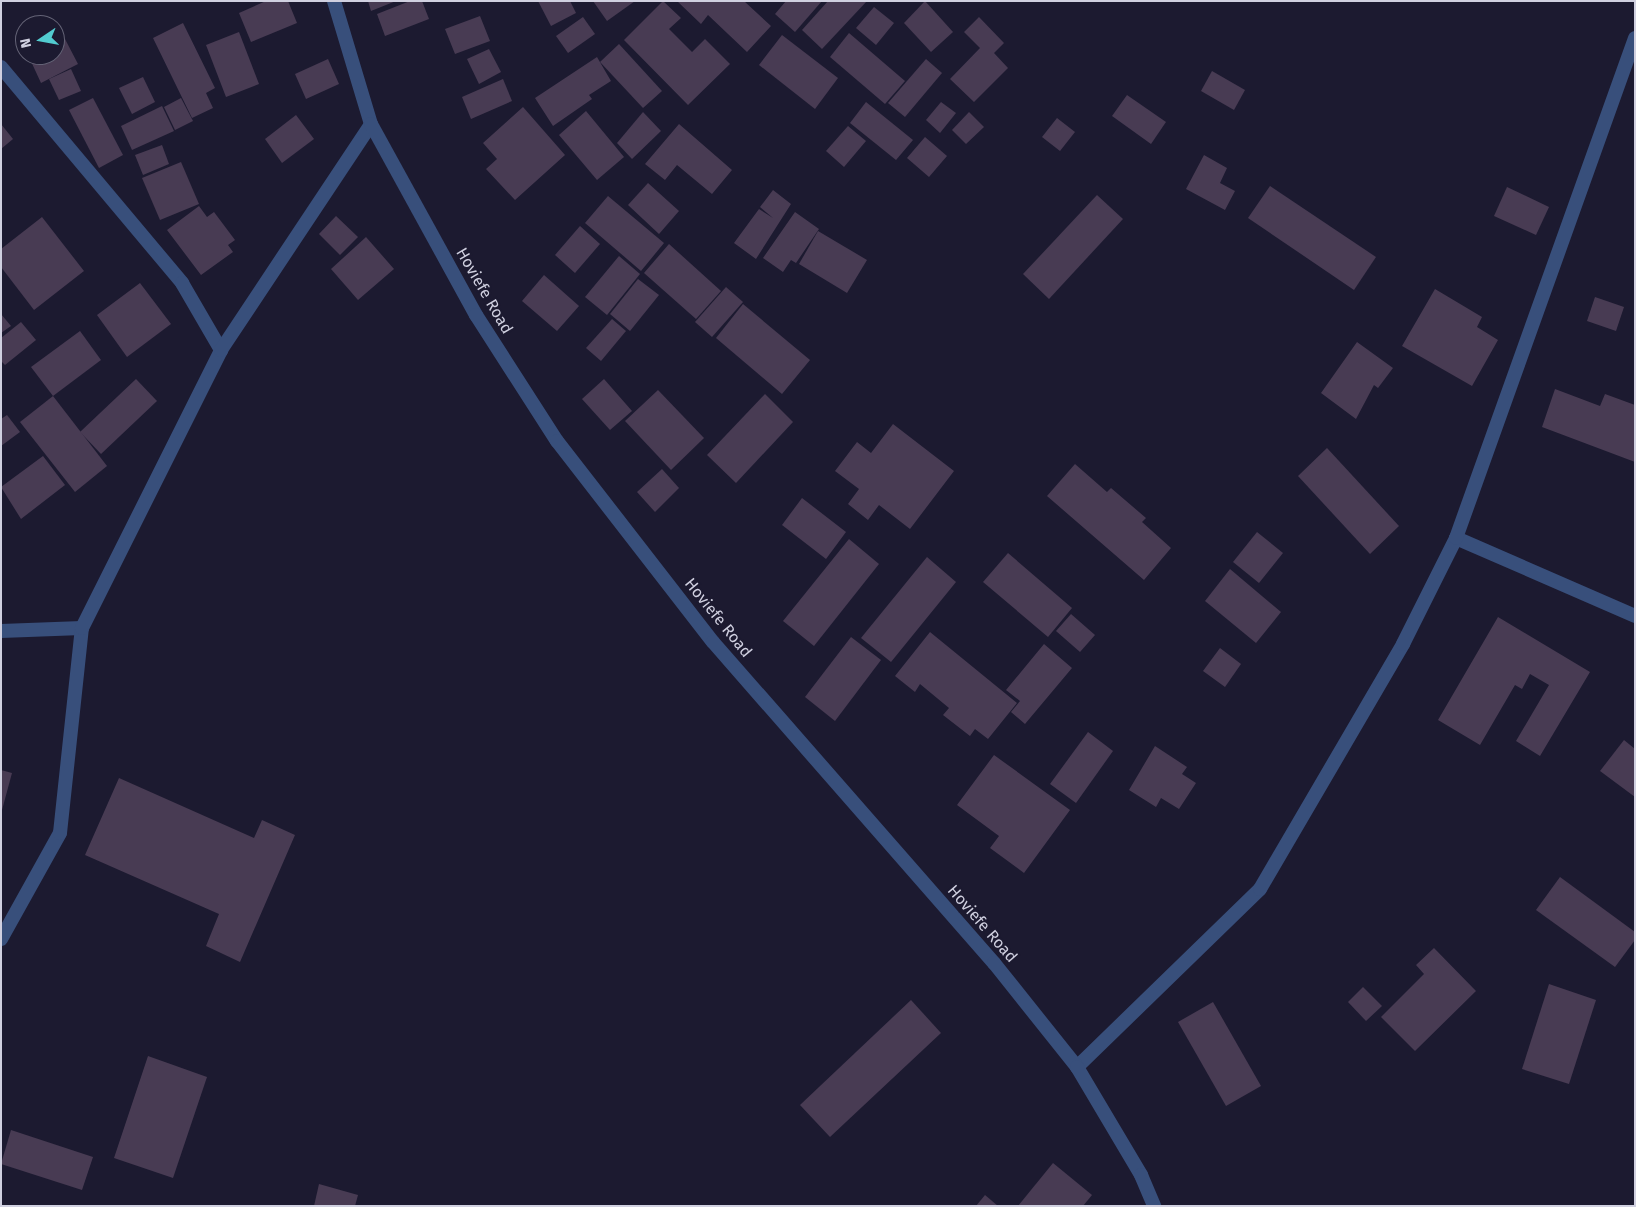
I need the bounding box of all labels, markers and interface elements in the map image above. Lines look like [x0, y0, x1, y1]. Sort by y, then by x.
north arrow [15, 15, 65, 65]
text: N [17, 37, 35, 49]
street label: Hoviefe Road [452, 244, 516, 338]
street label: Hoviefe Road [680, 575, 756, 661]
street label: Hoviefe Road [943, 881, 1021, 967]

